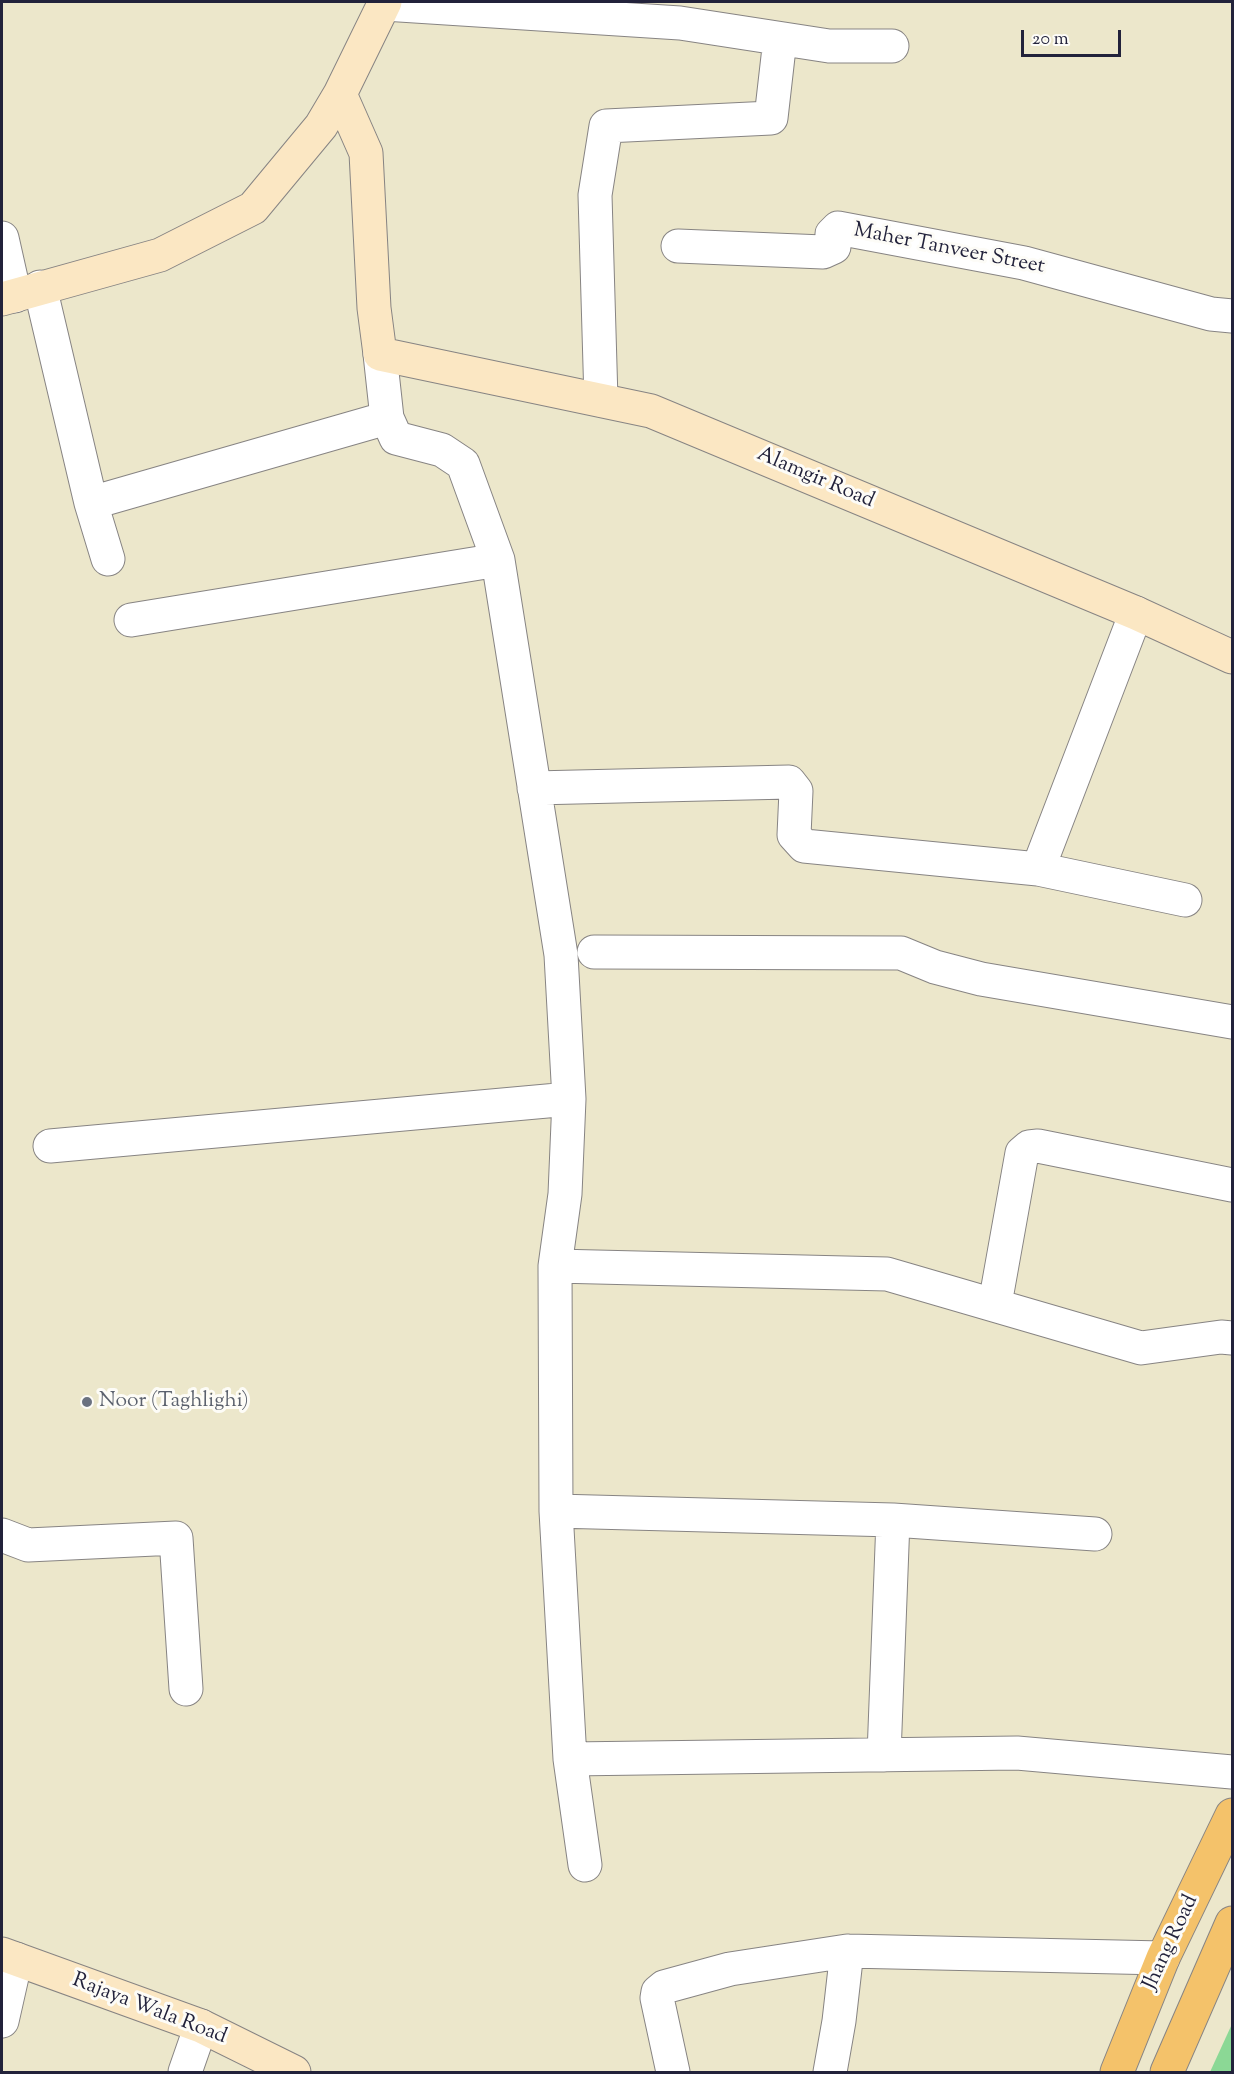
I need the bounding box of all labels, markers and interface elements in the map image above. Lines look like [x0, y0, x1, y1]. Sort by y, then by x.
scale bar [1024, 18, 1124, 56]
text: 20 m [1032, 27, 1069, 53]
street label: Maher Tanveer Street [851, 219, 1047, 281]
street label: Alamgir Road [752, 443, 878, 515]
place label: Noor (Taghlighi) [99, 1389, 249, 1415]
marker: Noor (Taghlighi) [80, 1395, 94, 1409]
street label: Jhang Road [1139, 1891, 1205, 1995]
street label: Rajaya Wala Road [68, 1969, 230, 2051]

